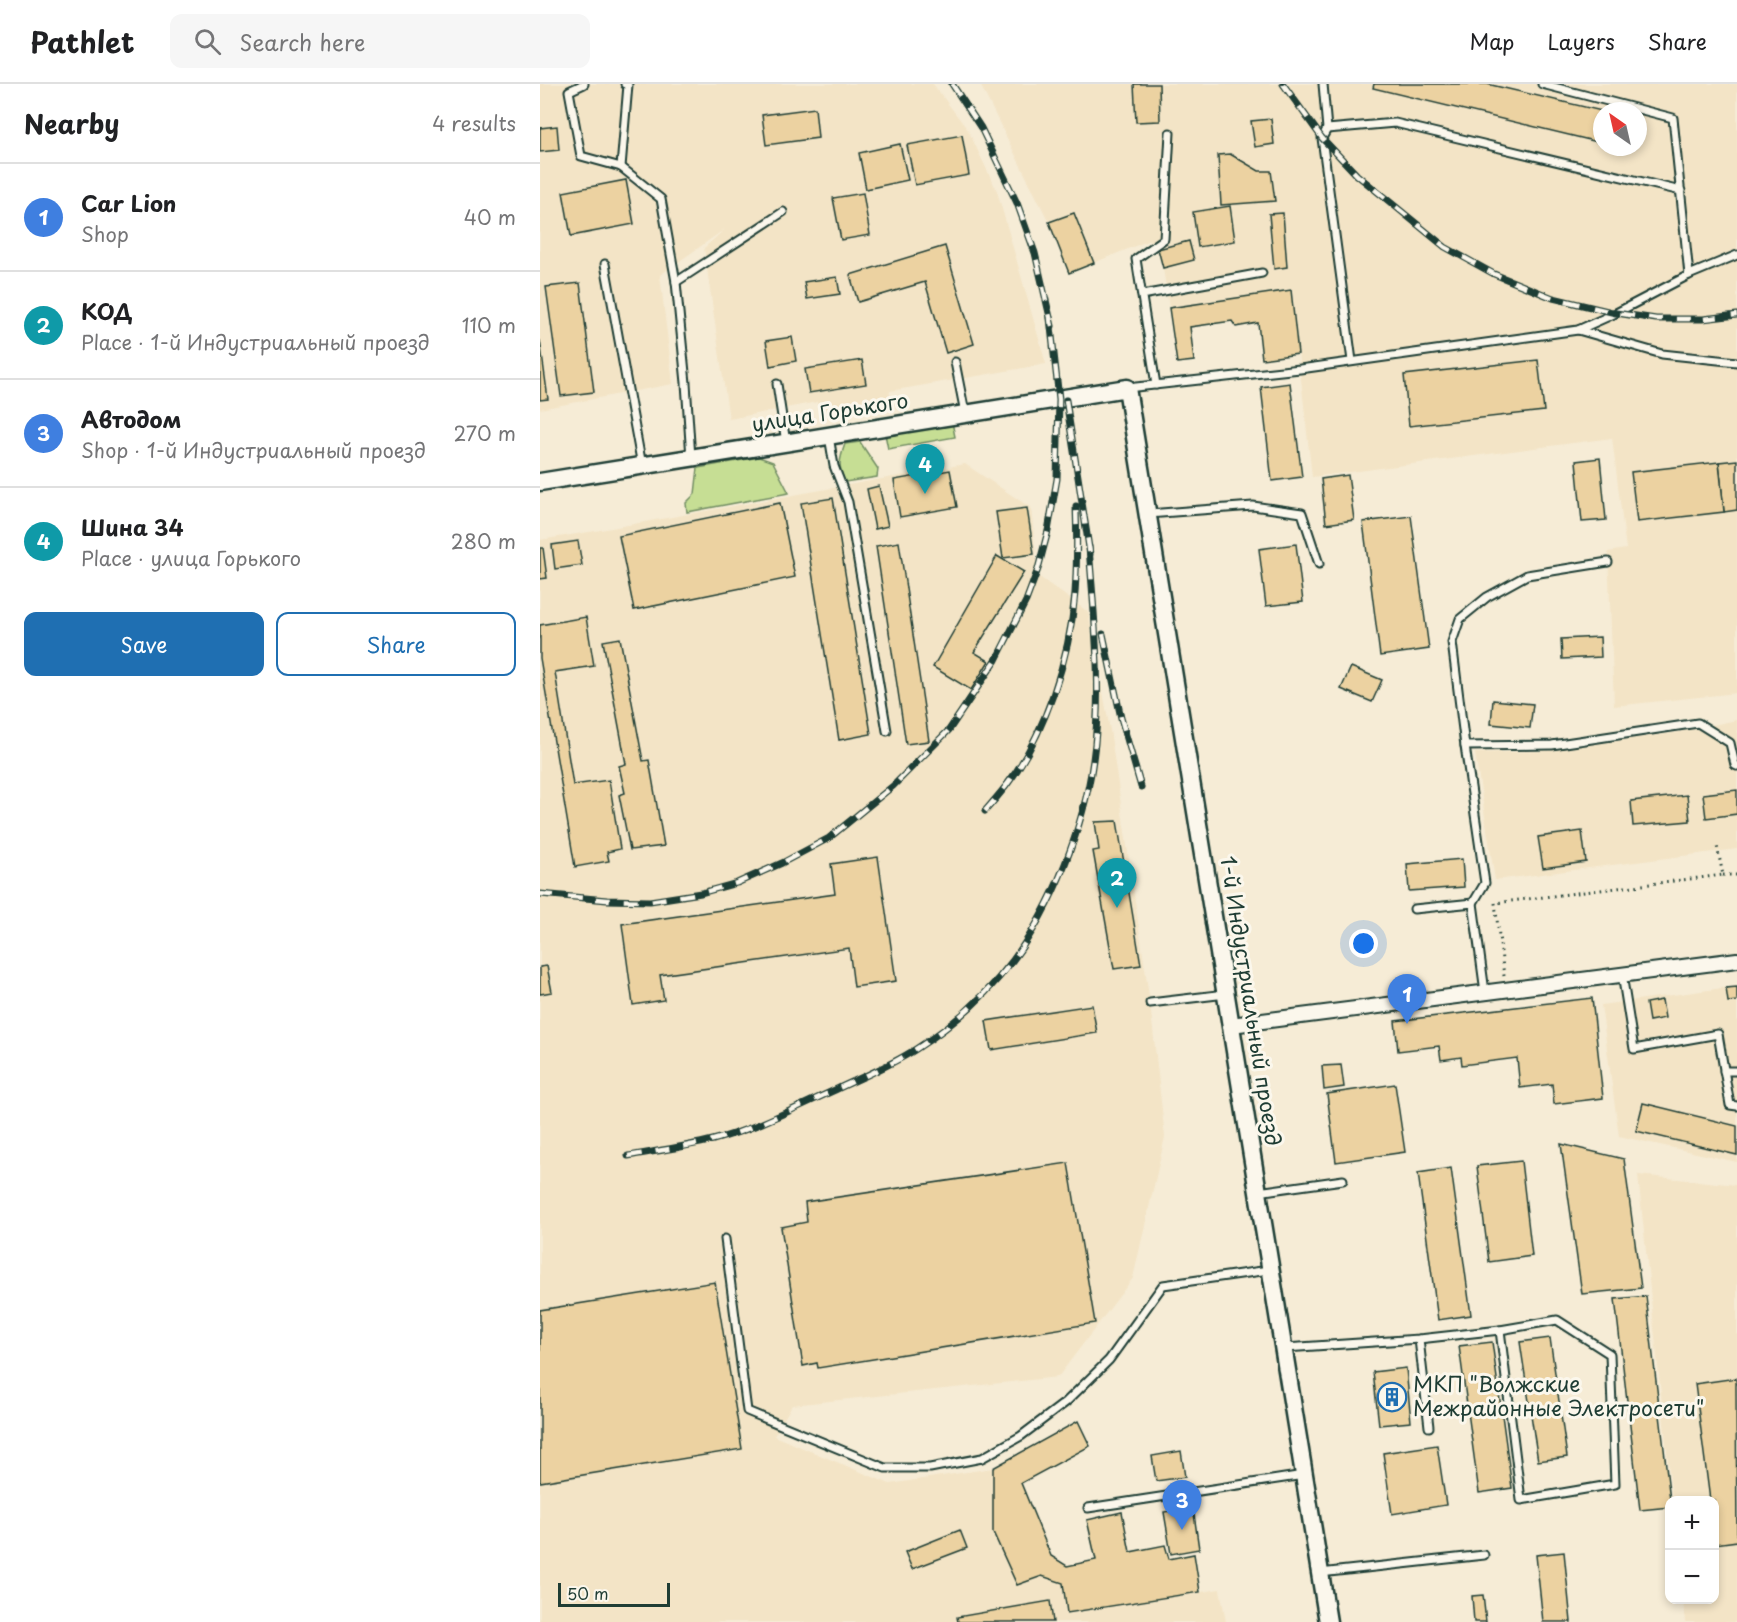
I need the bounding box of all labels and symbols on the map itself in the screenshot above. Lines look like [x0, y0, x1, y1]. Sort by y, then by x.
north arrow [1593, 102, 1647, 156]
street label: улица Горького [749, 383, 910, 439]
pin: 4 [906, 444, 944, 494]
street label: 1-й Индустриальный проезд [1213, 853, 1291, 1148]
pin: 2 [1098, 858, 1136, 908]
your location [1349, 929, 1378, 958]
pin: 1 [1388, 974, 1426, 1024]
place label: МКП "Волжские Межрайонные Электросети" [1413, 1367, 1704, 1423]
building icon: МКП "Волжские Межрайонные Электросети" [1376, 1381, 1408, 1413]
pin: 3 [1162, 1480, 1202, 1530]
scale bar [558, 1580, 670, 1608]

